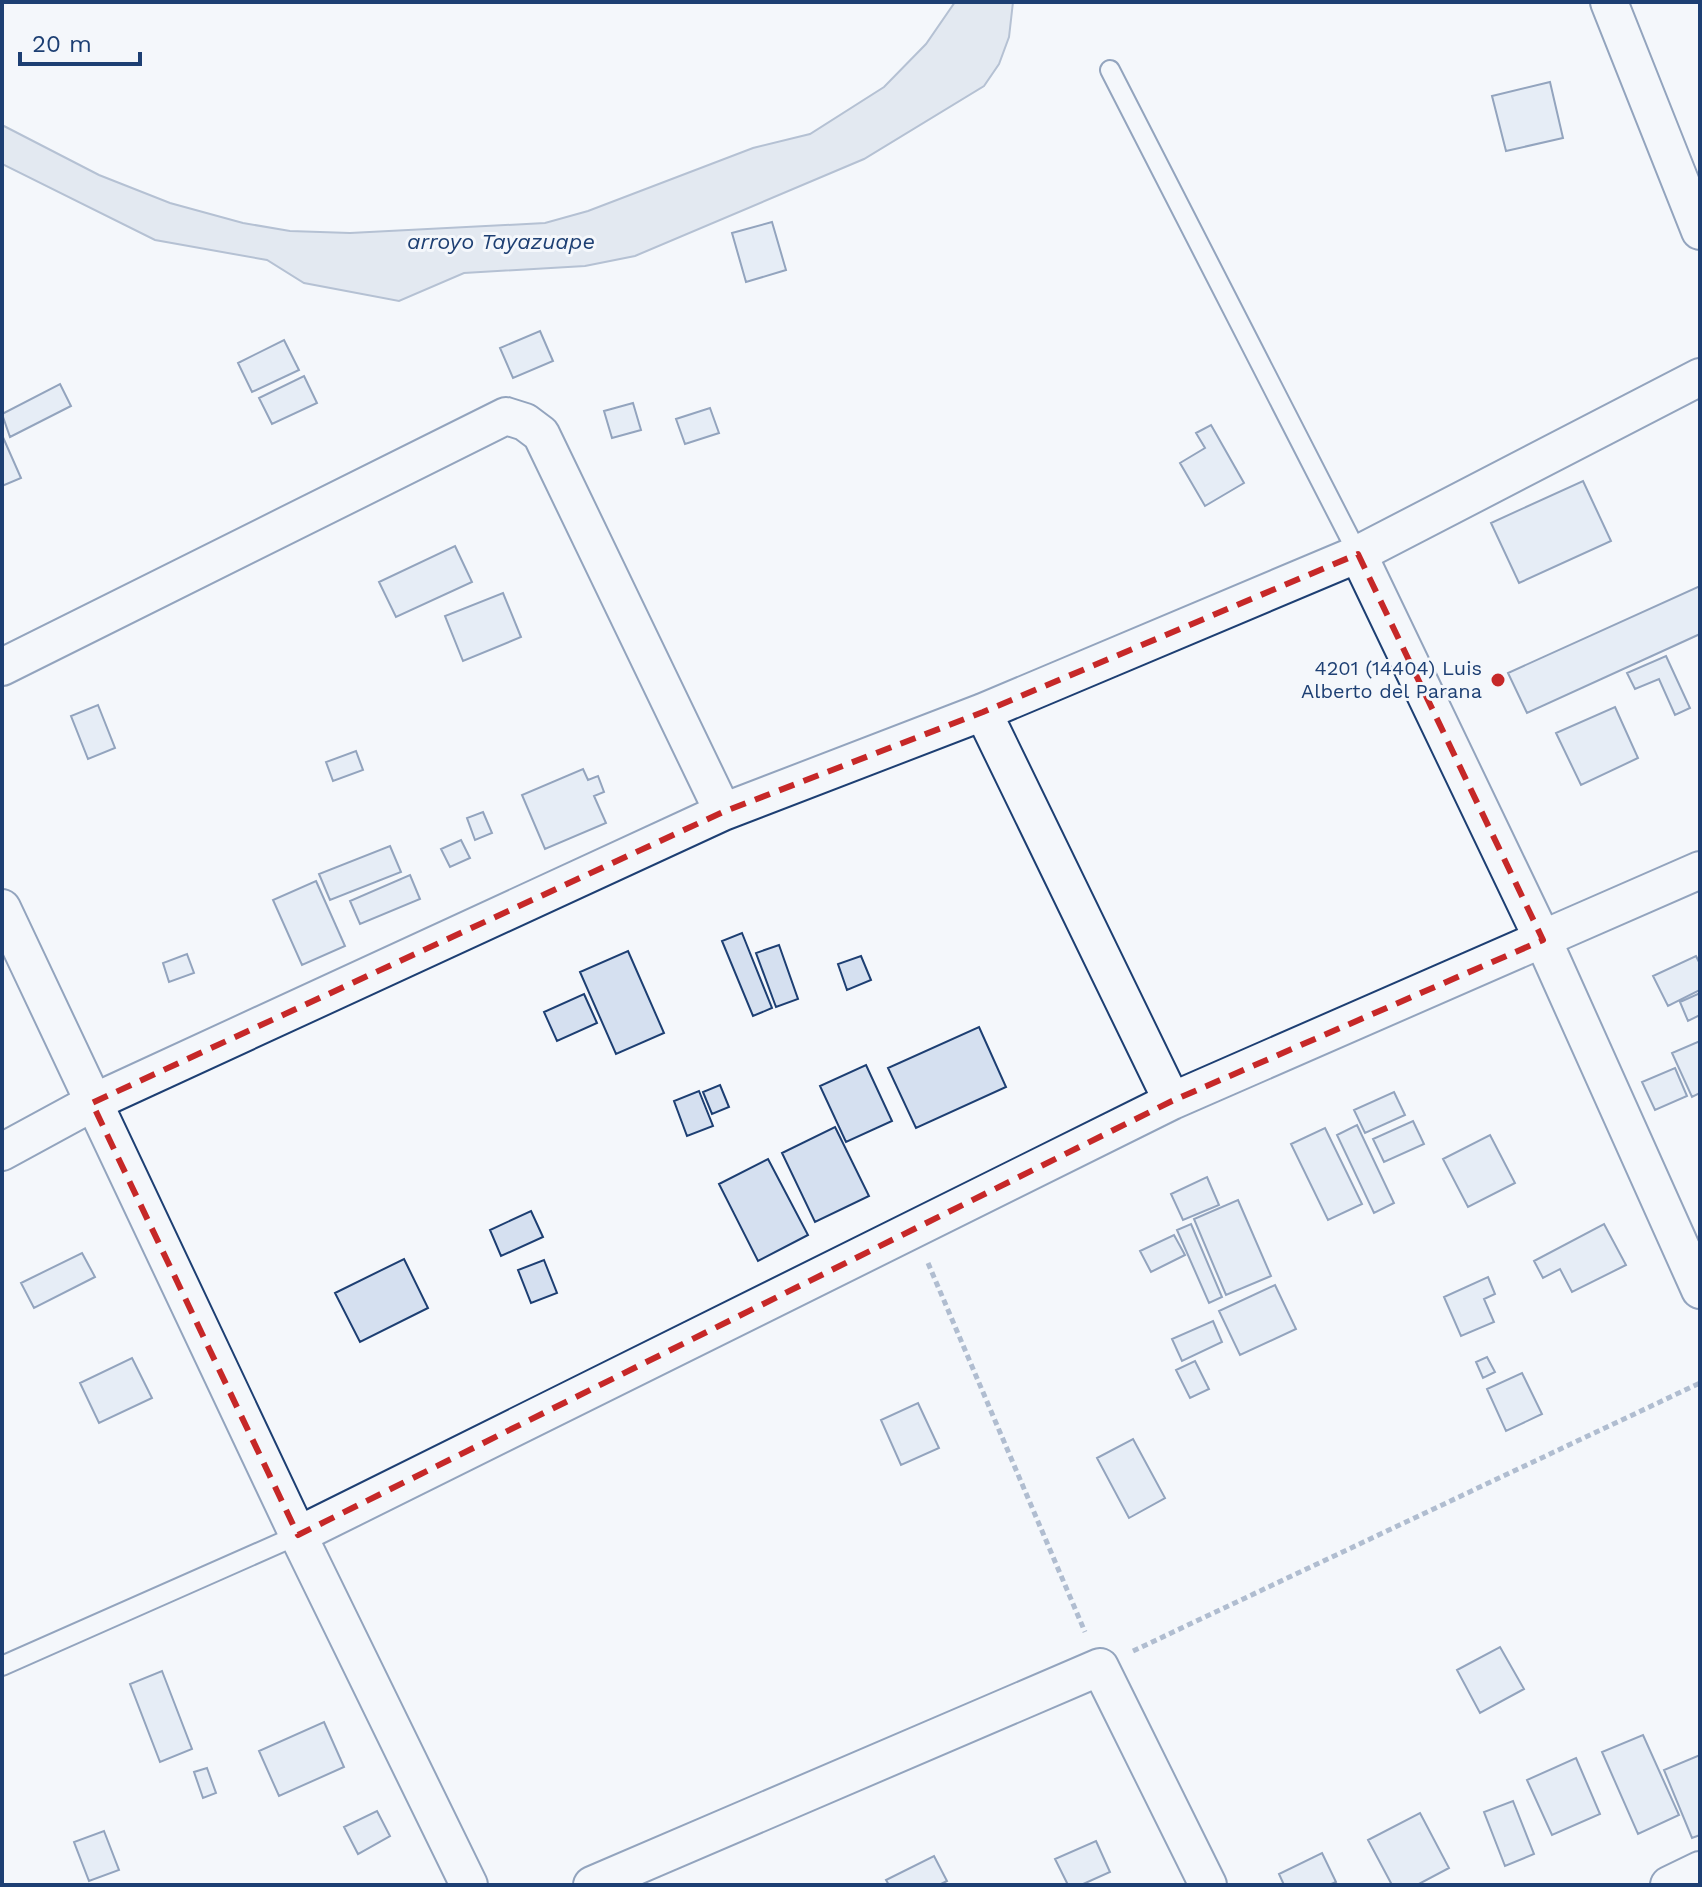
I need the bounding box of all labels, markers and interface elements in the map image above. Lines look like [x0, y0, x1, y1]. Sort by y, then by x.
scale bar [20, 16, 140, 66]
text: 20 m [32, 30, 92, 58]
water label: arroyo Tayazuape [407, 229, 595, 254]
place label: 4201 (14404) Luis Alberto del Parana [1301, 656, 1482, 703]
marker: 4201 (14404) Luis Alberto del Parana [1489, 671, 1507, 689]

